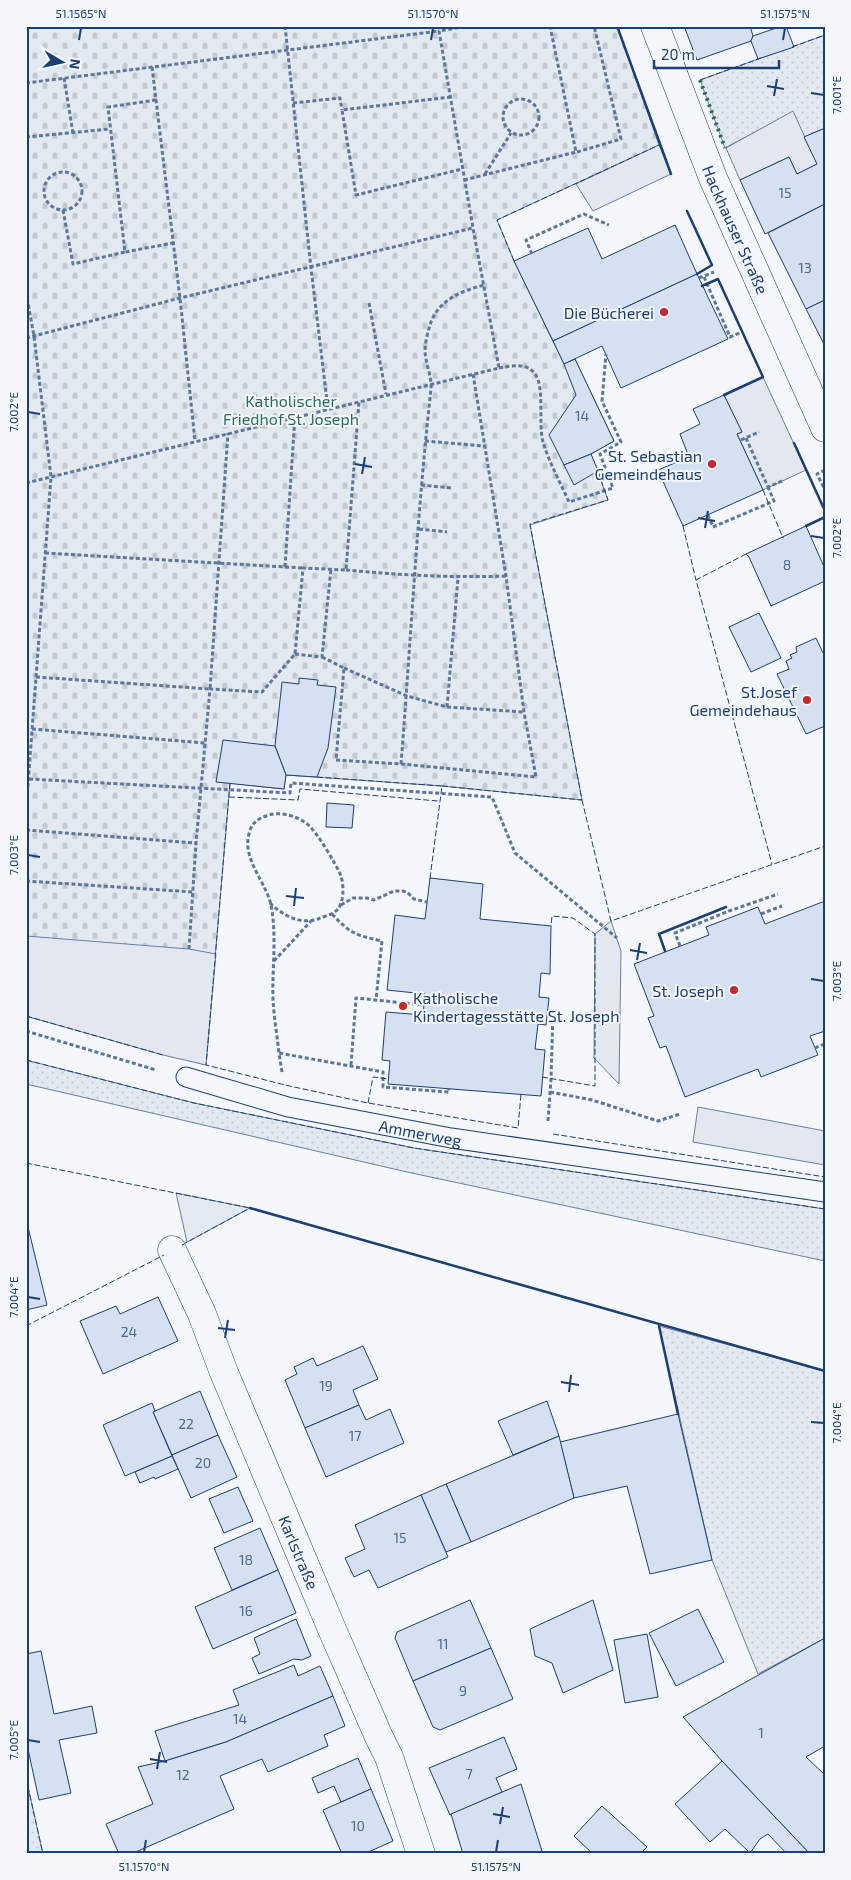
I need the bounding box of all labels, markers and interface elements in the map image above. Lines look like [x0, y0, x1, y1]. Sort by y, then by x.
text: 51.1565°N [56, 6, 106, 20]
text: 51.1570°N [408, 6, 458, 20]
text: 51.1575°N [760, 6, 810, 20]
north arrow [38, 38, 88, 88]
scale bar [654, 38, 778, 70]
text: 20 m [661, 45, 695, 63]
text: N [66, 58, 85, 70]
text: 7.001°E [829, 75, 843, 114]
street label: Hackhauser Straße [699, 162, 773, 297]
house number: 15 [778, 184, 792, 201]
house number: 13 [798, 259, 812, 276]
place label: Die Bücherei [564, 303, 654, 322]
marker: Die Bücherei [658, 306, 670, 318]
text: 7.002°E [6, 391, 20, 432]
park label: Katholischer Friedhof St. Joseph [223, 391, 359, 428]
house number: 14 [575, 407, 589, 424]
place label: St. Sebastian Gemeindehaus [594, 446, 702, 483]
marker: St. Sebastian Gemeindehaus [706, 458, 718, 470]
text: 7.002°E [829, 517, 843, 558]
house number: 8 [783, 556, 791, 573]
place label: St.Josef Gemeindehaus [689, 682, 798, 719]
marker: St.Josef Gemeindehaus [801, 694, 813, 706]
text: 7.003°E [6, 834, 20, 875]
text: 7.003°E [829, 960, 843, 1001]
place label: St. Joseph [652, 981, 724, 1000]
marker: St. Joseph [728, 984, 740, 996]
place label: Katholische Kindertagesstätte St. Joseph [413, 988, 619, 1025]
marker: Katholische Kindertagesstätte St. Joseph [397, 1000, 409, 1012]
street label: Ammerweg [377, 1115, 463, 1149]
text: 7.004°E [6, 1276, 20, 1318]
house number: 24 [121, 1323, 137, 1340]
house number: 19 [319, 1377, 333, 1394]
text: 7.004°E [829, 1402, 843, 1444]
house number: 22 [178, 1415, 194, 1432]
house number: 17 [349, 1427, 361, 1444]
house number: 20 [195, 1454, 211, 1471]
street label: Karlstraße [276, 1512, 323, 1592]
house number: 15 [393, 1529, 407, 1546]
house number: 18 [239, 1551, 253, 1568]
house number: 16 [239, 1602, 253, 1619]
house number: 11 [437, 1635, 449, 1652]
house number: 9 [459, 1682, 467, 1699]
house number: 14 [233, 1710, 247, 1727]
text: 7.005°E [6, 1720, 20, 1760]
house number: 1 [758, 1724, 764, 1741]
house number: 7 [465, 1765, 473, 1782]
house number: 12 [176, 1766, 190, 1783]
house number: 10 [351, 1817, 365, 1834]
text: 51.1570°N [119, 1859, 169, 1873]
text: 51.1575°N [471, 1859, 521, 1873]

